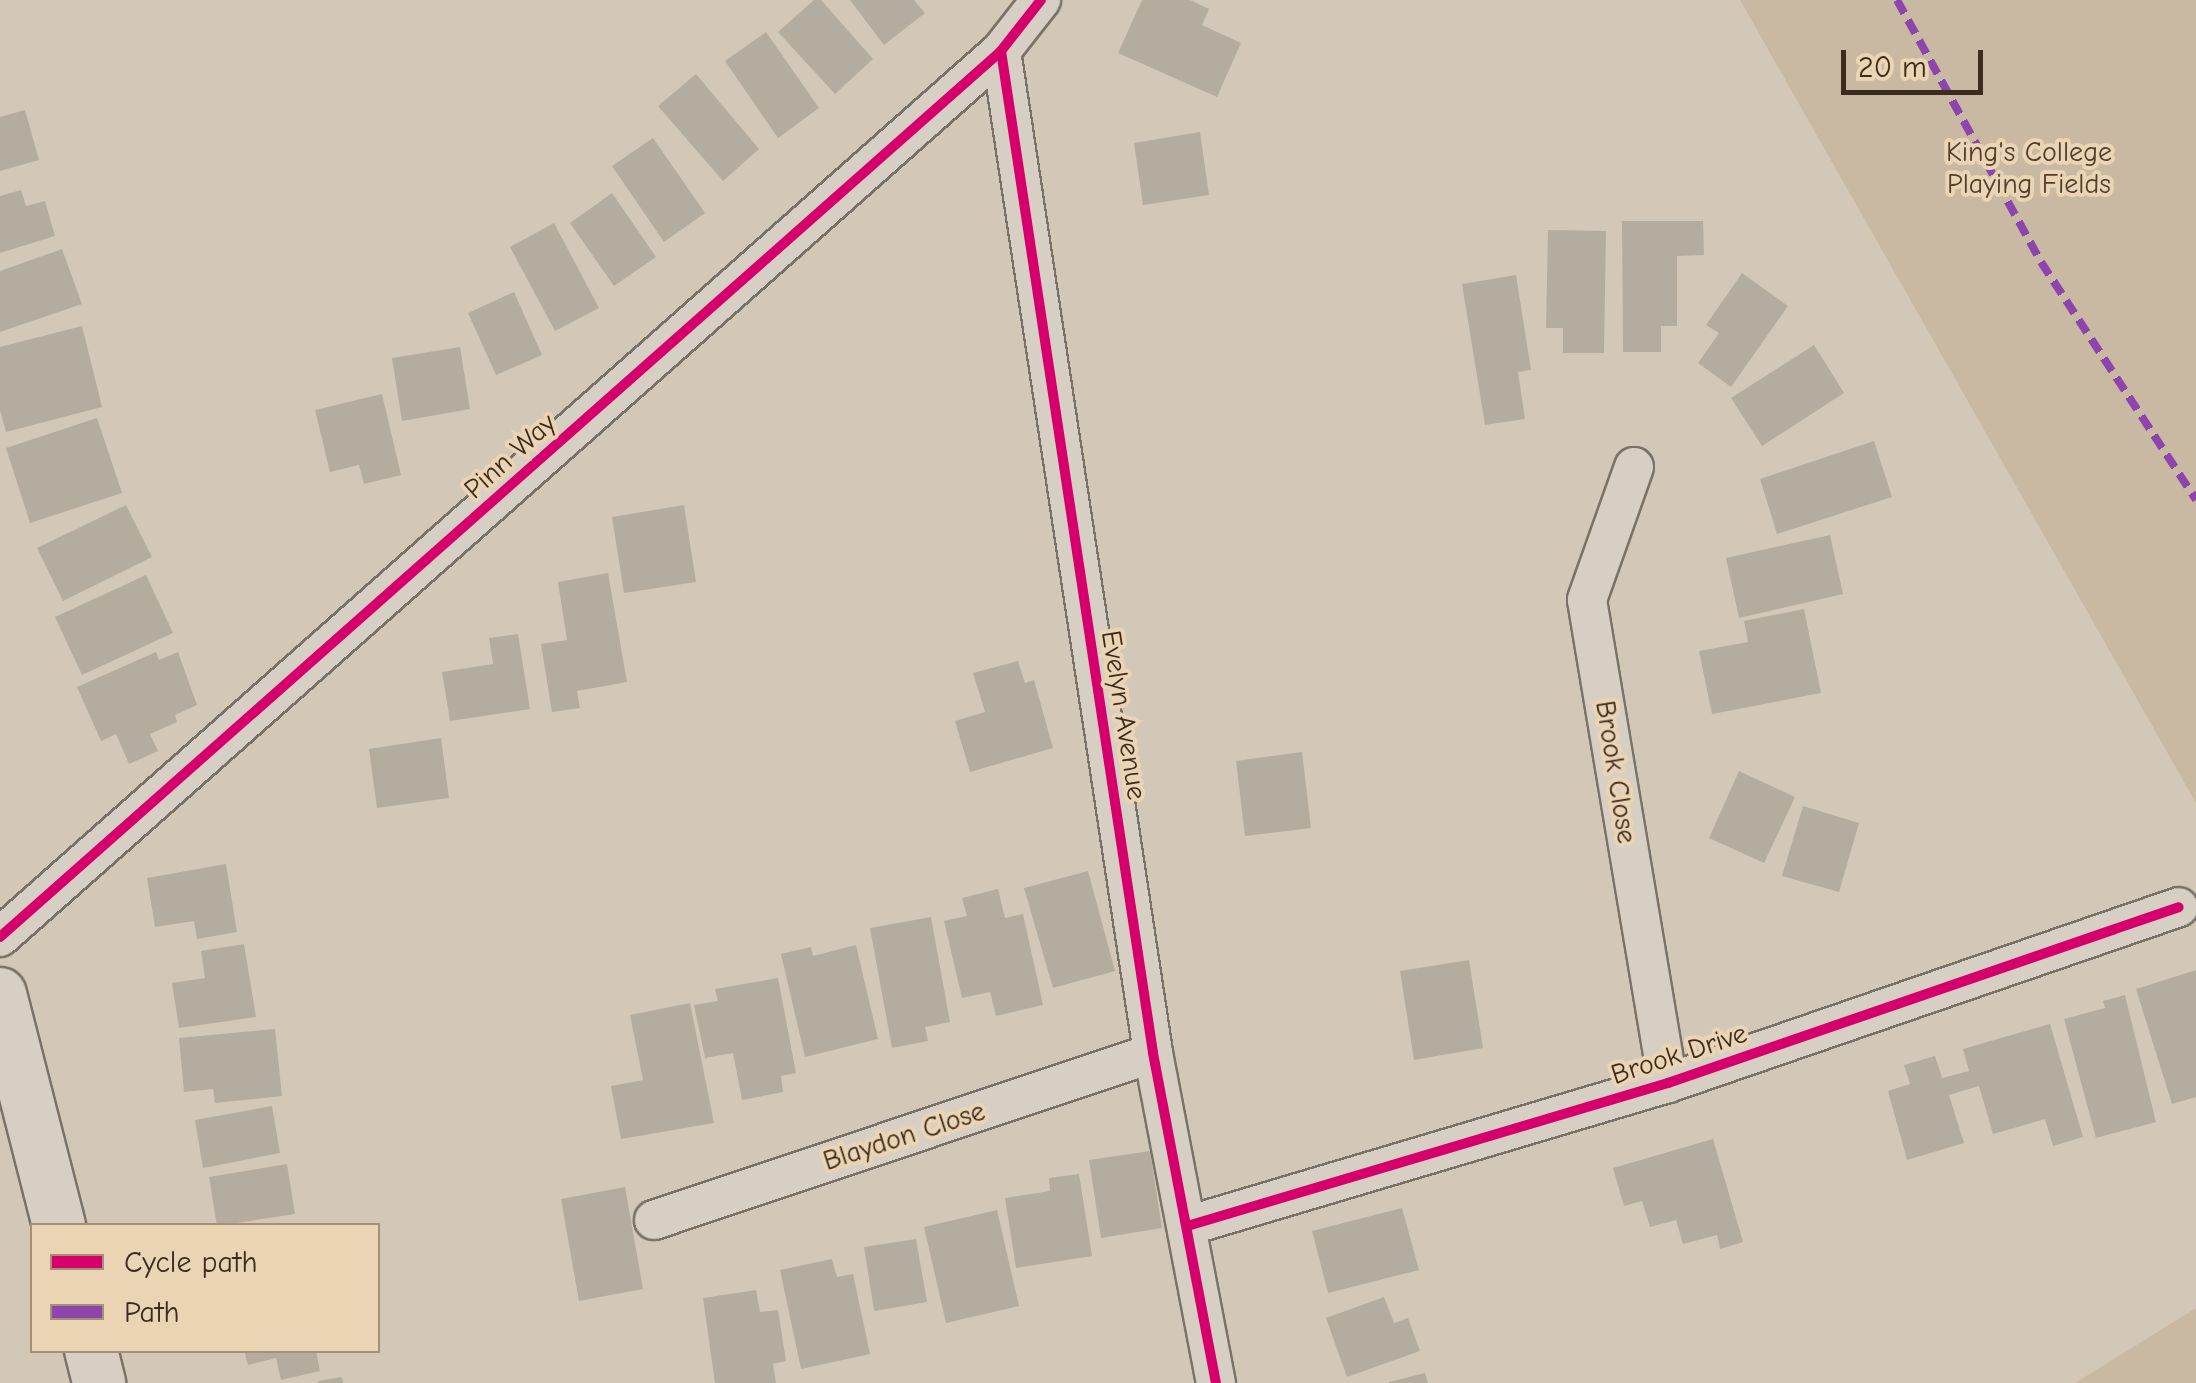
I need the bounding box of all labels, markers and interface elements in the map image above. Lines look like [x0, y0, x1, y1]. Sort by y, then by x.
scale bar [1846, 30, 1988, 92]
text: 20 m [1858, 50, 1927, 85]
park label: King's College Playing Fields [1946, 135, 2112, 201]
street label: Pinn Way [457, 406, 563, 506]
street label: Evelyn Avenue [1094, 628, 1154, 802]
street label: Brook Close [1588, 698, 1644, 846]
street label: Brook Drive [1607, 1016, 1751, 1092]
street label: Blaydon Close [819, 1094, 989, 1178]
legend [30, 1223, 380, 1353]
text: Cycle path [124, 1245, 258, 1280]
text: Path [124, 1295, 180, 1330]

